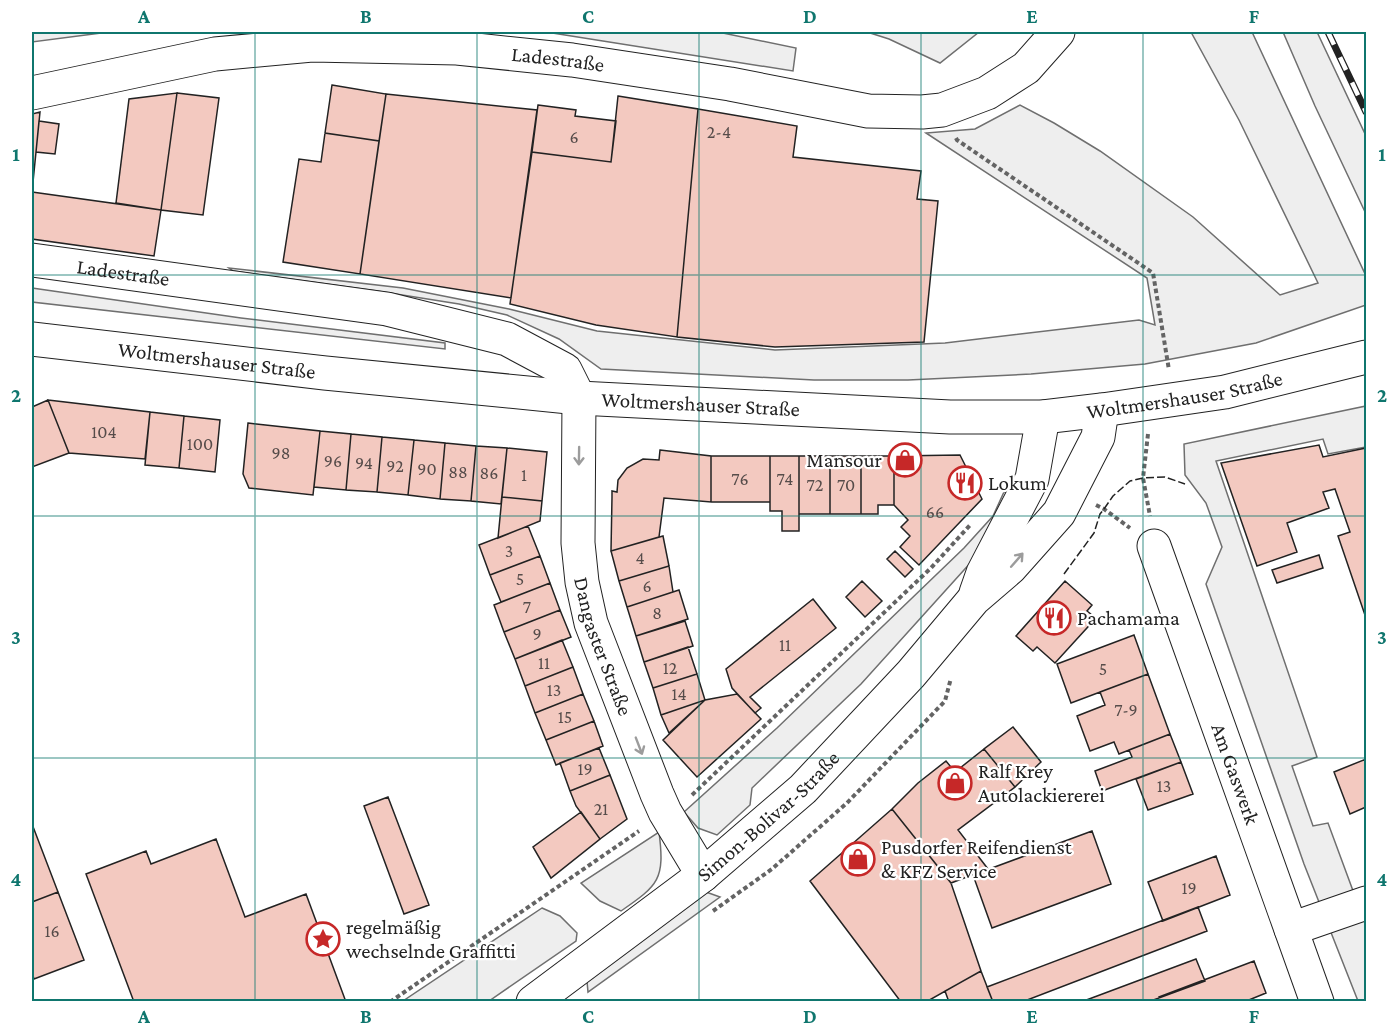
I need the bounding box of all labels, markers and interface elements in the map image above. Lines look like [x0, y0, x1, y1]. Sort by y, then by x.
text: A [137, 5, 151, 27]
text: B [360, 5, 372, 27]
text: C [582, 5, 594, 27]
text: D [803, 5, 817, 27]
text: E [1026, 5, 1038, 27]
text: F [1249, 5, 1260, 27]
street label: Ladestraße [510, 42, 606, 77]
house number: 2-4 [707, 122, 731, 142]
house number: 6 [569, 127, 579, 147]
text: 1 [12, 143, 20, 165]
text: 1 [1378, 143, 1386, 165]
street label: Ladestraße [75, 254, 171, 291]
street label: Woltmershauser Straße [117, 337, 317, 384]
street label: Woltmershauser Straße [1085, 366, 1285, 424]
text: 2 [11, 384, 21, 406]
text: 2 [1377, 384, 1387, 406]
street label: Woltmershauser Straße [601, 387, 800, 421]
house number: 104 [91, 422, 117, 442]
house number: 100 [187, 434, 213, 454]
shop icon: Mansour [887, 442, 923, 478]
house number: 98 [272, 443, 290, 463]
one-way arrow [573, 446, 584, 466]
place label: Mansour [806, 448, 883, 472]
house number: 96 [324, 451, 342, 471]
house number: 94 [355, 453, 373, 473]
house number: 92 [386, 456, 404, 476]
house number: 90 [417, 459, 437, 479]
house number: 88 [448, 462, 468, 482]
house number: 86 [480, 463, 498, 483]
house number: 1 [521, 465, 527, 485]
restaurant icon: Lokum [947, 465, 983, 501]
house number: 76 [731, 469, 749, 489]
house number: 74 [777, 469, 793, 489]
place label: Lokum [988, 471, 1047, 495]
house number: 72 [807, 475, 823, 495]
house number: 70 [837, 475, 855, 495]
house number: 66 [926, 502, 944, 522]
house number: 3 [505, 541, 513, 561]
house number: 4 [635, 548, 645, 568]
one-way arrow [1010, 553, 1024, 568]
house number: 5 [516, 569, 524, 589]
street label: Dangaster Straße [569, 575, 638, 719]
house number: 6 [642, 576, 652, 596]
house number: 7 [523, 597, 531, 617]
restaurant icon: Pachamama [1036, 600, 1072, 636]
house number: 8 [652, 603, 662, 623]
place label: Pachamama [1077, 606, 1180, 630]
house number: 9 [532, 624, 542, 644]
text: 3 [11, 626, 21, 648]
text: 3 [1377, 626, 1387, 648]
house number: 11 [779, 635, 791, 655]
house number: 11 [538, 653, 550, 673]
house number: 12 [663, 658, 677, 678]
house number: 5 [1099, 659, 1107, 679]
house number: 13 [547, 680, 561, 700]
house number: 14 [671, 684, 687, 704]
house number: 7-9 [1114, 700, 1138, 720]
house number: 15 [558, 707, 572, 727]
street label: Am Gaswerk [1206, 720, 1265, 828]
one-way arrow [634, 737, 645, 755]
street label: Simon-Bolivar-Straße [692, 746, 844, 887]
house number: 19 [577, 759, 593, 779]
place label: Ralf Krey Autolackiererei [978, 759, 1105, 807]
shop icon: Ralf Krey Autolackiererei [937, 765, 973, 801]
house number: 13 [1157, 776, 1171, 796]
house number: 21 [594, 799, 608, 819]
place label: Pusdorfer Reifendienst & KFZ Service [881, 835, 1073, 883]
shop icon: Pusdorfer Reifendienst & KFZ Service [840, 841, 876, 877]
text: 4 [11, 868, 22, 890]
text: 4 [1377, 868, 1388, 890]
house number: 19 [1181, 878, 1197, 898]
place label: regelmäßig wechselnde Graffitti [346, 915, 516, 963]
house number: 16 [44, 921, 60, 941]
place icon: regelmäßig wechselnde Graffitti [305, 921, 341, 957]
text: A [137, 1005, 151, 1027]
text: B [360, 1005, 372, 1027]
text: C [582, 1005, 594, 1027]
text: D [803, 1005, 817, 1027]
text: E [1026, 1005, 1038, 1027]
text: F [1249, 1005, 1260, 1027]

